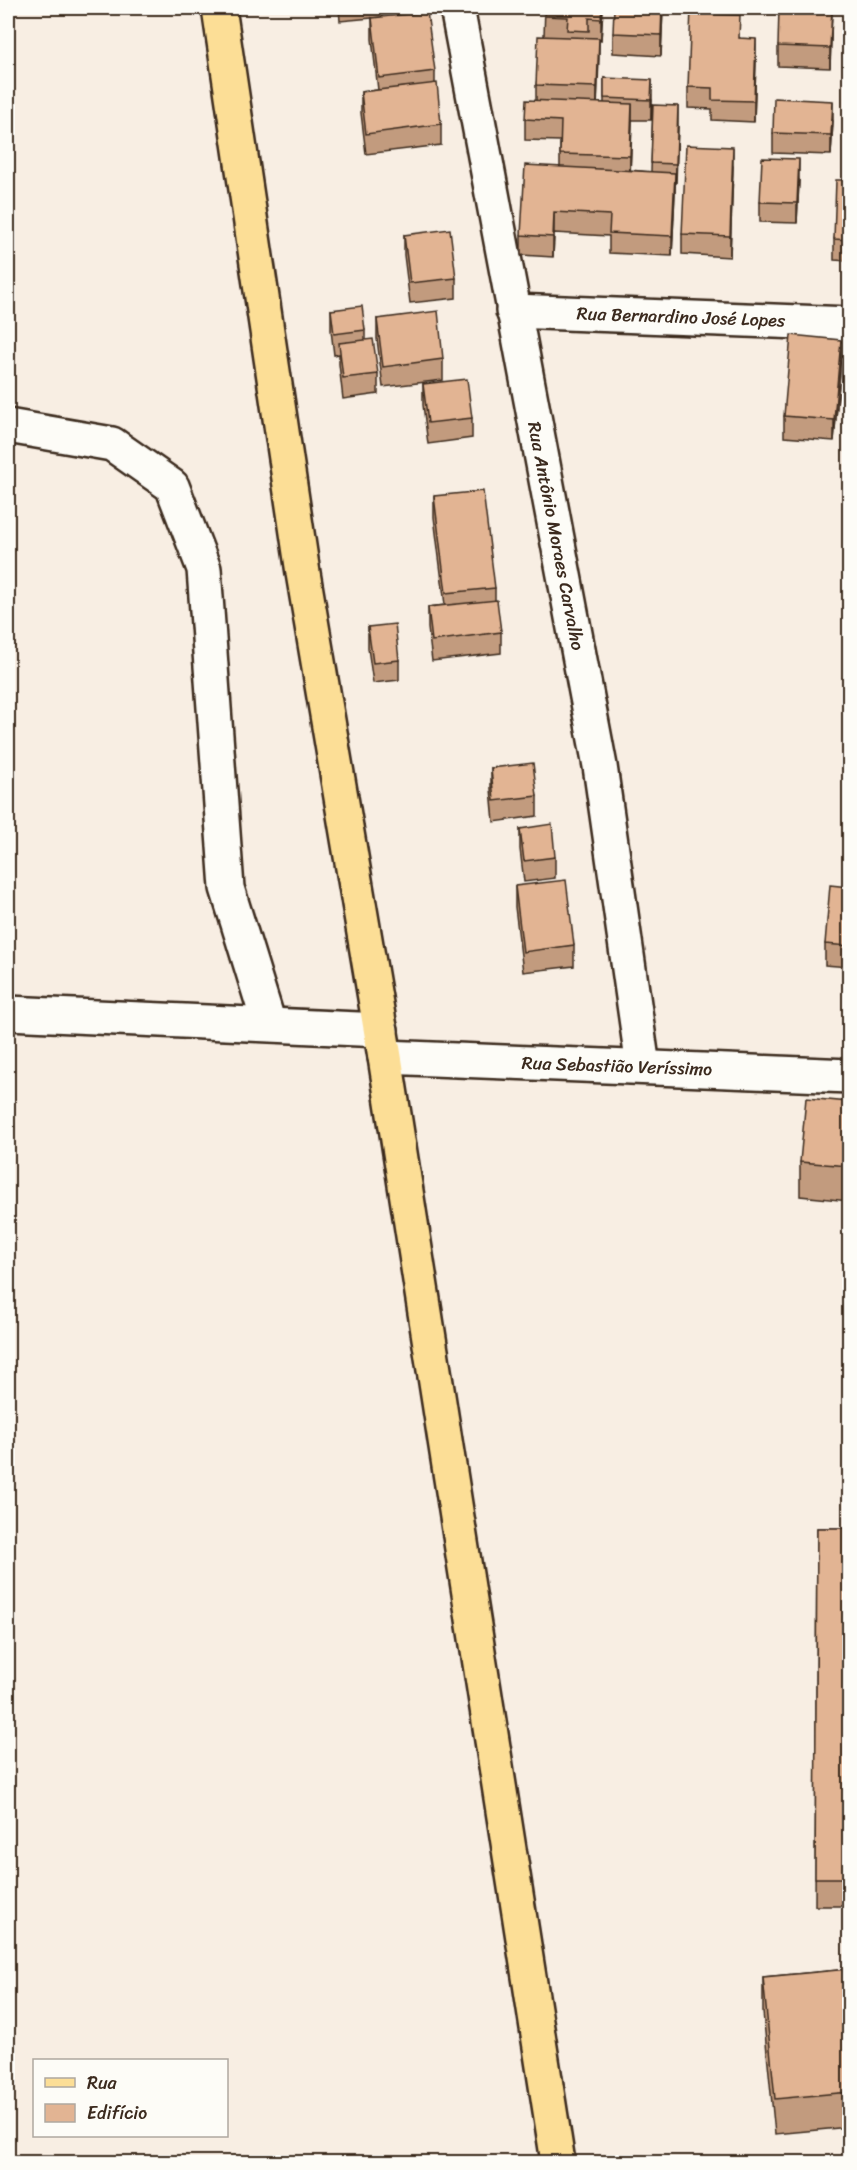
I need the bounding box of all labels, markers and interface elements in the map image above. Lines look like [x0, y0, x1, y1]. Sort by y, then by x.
street label: Rua Bernardino José Lopes [576, 297, 786, 337]
street label: Rua Antônio Moraes Carvalho [518, 419, 594, 653]
street label: Rua Sebastião Veríssimo [521, 1047, 713, 1085]
legend [33, 2059, 228, 2137]
text: Rua [87, 2067, 118, 2099]
text: Edifício [87, 2097, 147, 2129]

